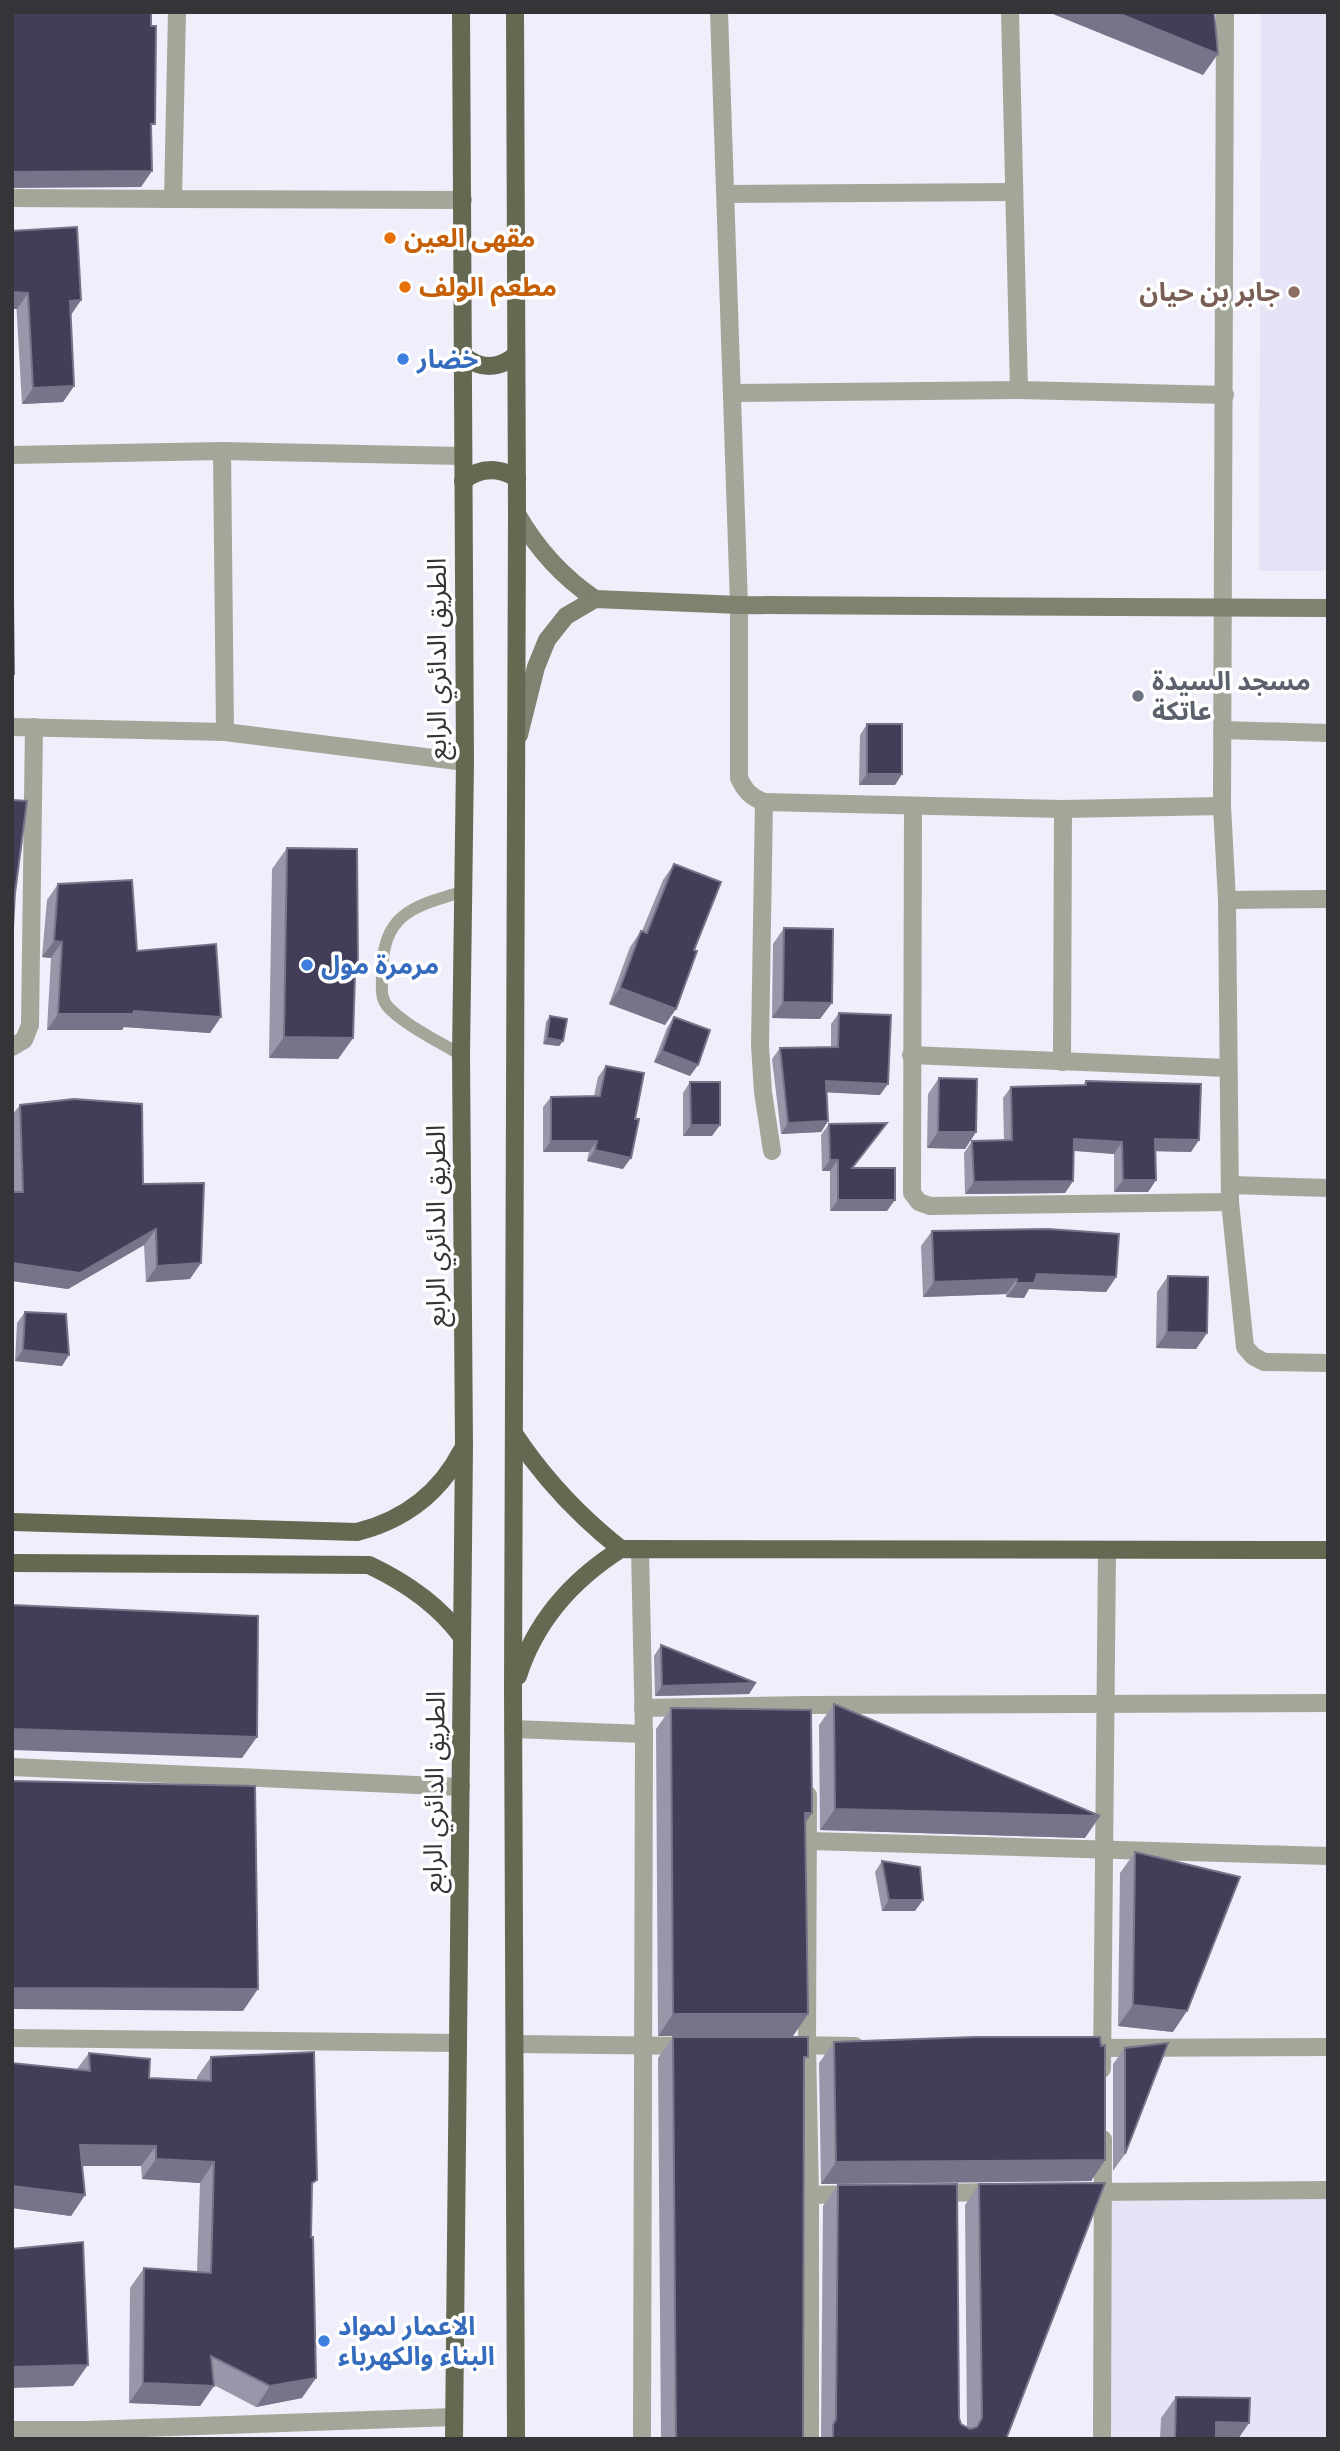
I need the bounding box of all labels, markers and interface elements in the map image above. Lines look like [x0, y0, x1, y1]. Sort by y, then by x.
place label: مقهى العين [404, 222, 535, 254]
marker: مقهى العين [382, 230, 398, 246]
place label: مطعم الولف [419, 271, 557, 307]
place label: جابر بن حيان [1139, 276, 1280, 308]
marker: مطعم الولف [397, 279, 413, 295]
marker: جابر بن حيان [1286, 284, 1302, 300]
place label: خضار [416, 343, 478, 375]
marker: خضار [395, 351, 411, 367]
street label: الطريق الدائري الرابع [421, 558, 457, 760]
place label: مسجد السيدة عاتكة [1152, 665, 1311, 727]
marker: مسجد السيدة عاتكة [1130, 688, 1146, 704]
place label: مرمرة مول [321, 949, 439, 981]
marker: مرمرة مول [299, 957, 315, 973]
street label: الطريق الدائري الرابع [420, 1125, 456, 1327]
street label: الطريق الدائري الرابع [416, 1691, 456, 1893]
place label: الاعمار لمواد البناء والكهرباء [338, 2310, 495, 2372]
marker: الاعمار لمواد البناء والكهرباء [316, 2333, 332, 2349]

